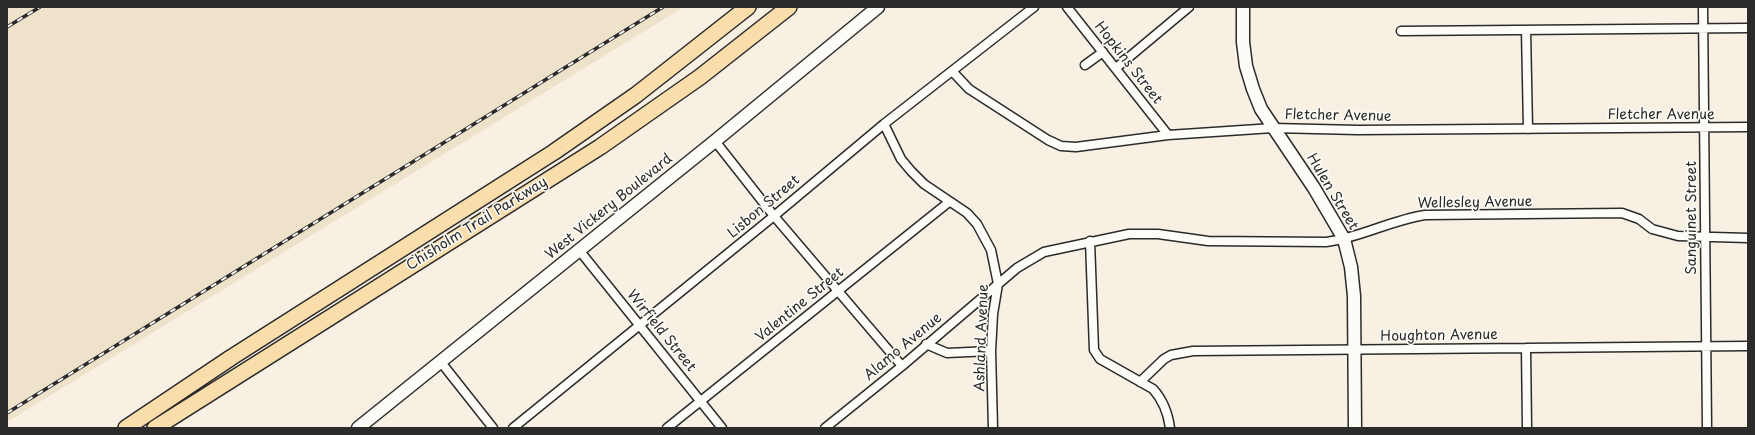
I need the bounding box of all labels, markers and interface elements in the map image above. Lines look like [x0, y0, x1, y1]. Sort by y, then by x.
street label: Hopkins Street [1091, 18, 1165, 108]
street label: Fletcher Avenue [1284, 107, 1392, 125]
street label: Fletcher Avenue [1607, 107, 1715, 123]
street label: West Vickery Boulevard [542, 151, 676, 263]
street label: Hulen Street [1303, 151, 1361, 233]
street label: Sanguinet Street [1684, 161, 1700, 275]
street label: Lisbon Street [725, 172, 803, 242]
street label: Chisholm Trail Parkway [403, 174, 551, 274]
street label: Wellesley Avenue [1417, 194, 1533, 212]
street label: Valentine Street [753, 264, 847, 346]
street label: Ashland Avenue [972, 284, 992, 392]
street label: Wirfield Street [623, 287, 699, 375]
street label: Alamo Avenue [861, 310, 945, 384]
street label: Houghton Avenue [1380, 327, 1498, 345]

